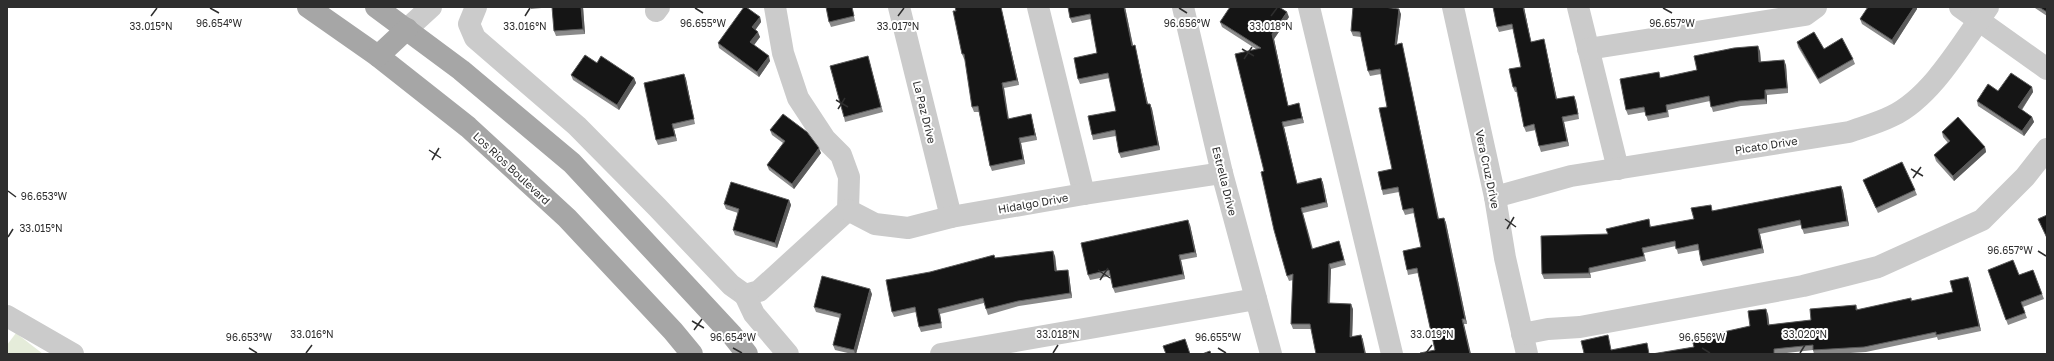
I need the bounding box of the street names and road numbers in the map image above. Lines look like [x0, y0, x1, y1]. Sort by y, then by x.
street label: La Paz Drive [911, 79, 939, 145]
street label: Vera Cruz Drive [1473, 128, 1503, 210]
street label: Los Rios Boulevard [471, 129, 553, 207]
street label: Picato Drive [1734, 134, 1798, 156]
street label: Estrella Drive [1210, 145, 1240, 217]
street label: Hidalgo Drive [997, 190, 1069, 216]

